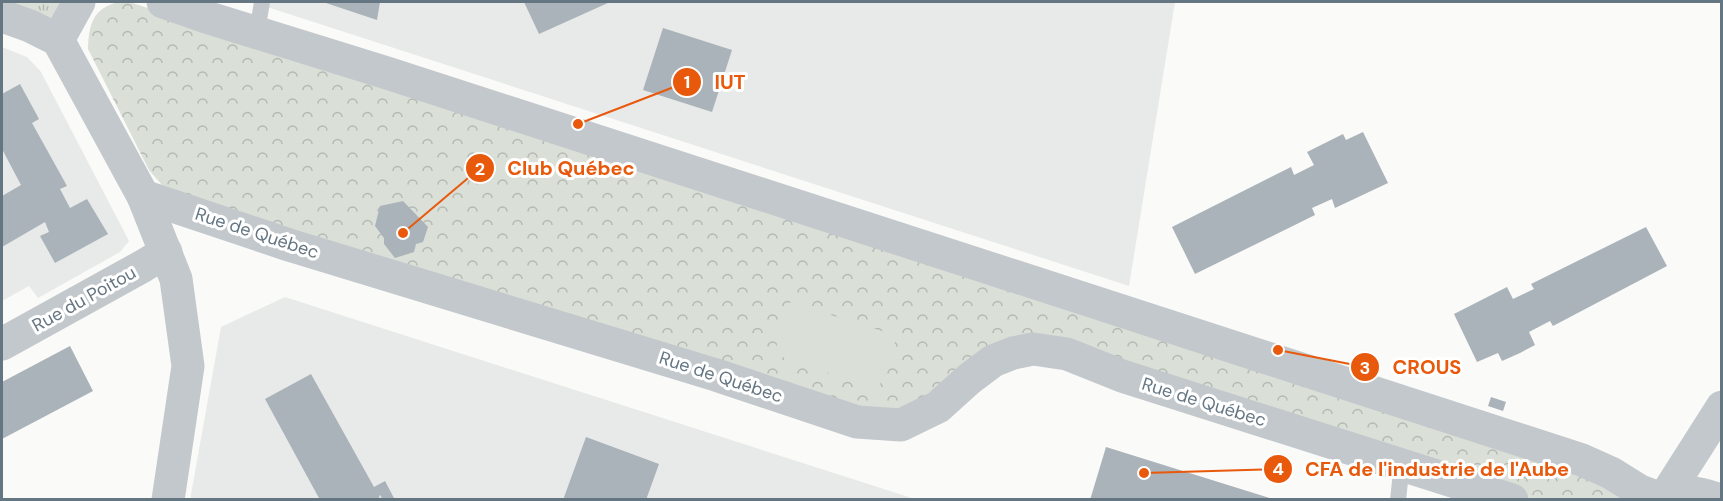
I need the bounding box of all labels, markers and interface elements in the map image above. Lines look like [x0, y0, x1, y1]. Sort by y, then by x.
callout: IUT [672, 63, 757, 101]
text: IUT [714, 69, 746, 95]
text: 1 [684, 70, 690, 94]
callout: Club Québec [465, 149, 647, 187]
text: Club Québec [507, 155, 635, 181]
text: 2 [475, 157, 485, 181]
street label: Rue de Québec [192, 202, 322, 264]
street label: Rue du Poitou [28, 261, 140, 337]
street label: Rue de Québec [656, 346, 786, 408]
callout: CROUS [1350, 348, 1473, 386]
text: CROUS [1393, 354, 1461, 380]
text: 3 [1360, 356, 1370, 380]
street label: Rue de Québec [1139, 372, 1269, 432]
callout: CFA de l'industrie de l'Aube [1263, 450, 1581, 488]
text: CFA de l'industrie de l'Aube [1305, 456, 1569, 482]
text: 4 [1272, 457, 1284, 481]

